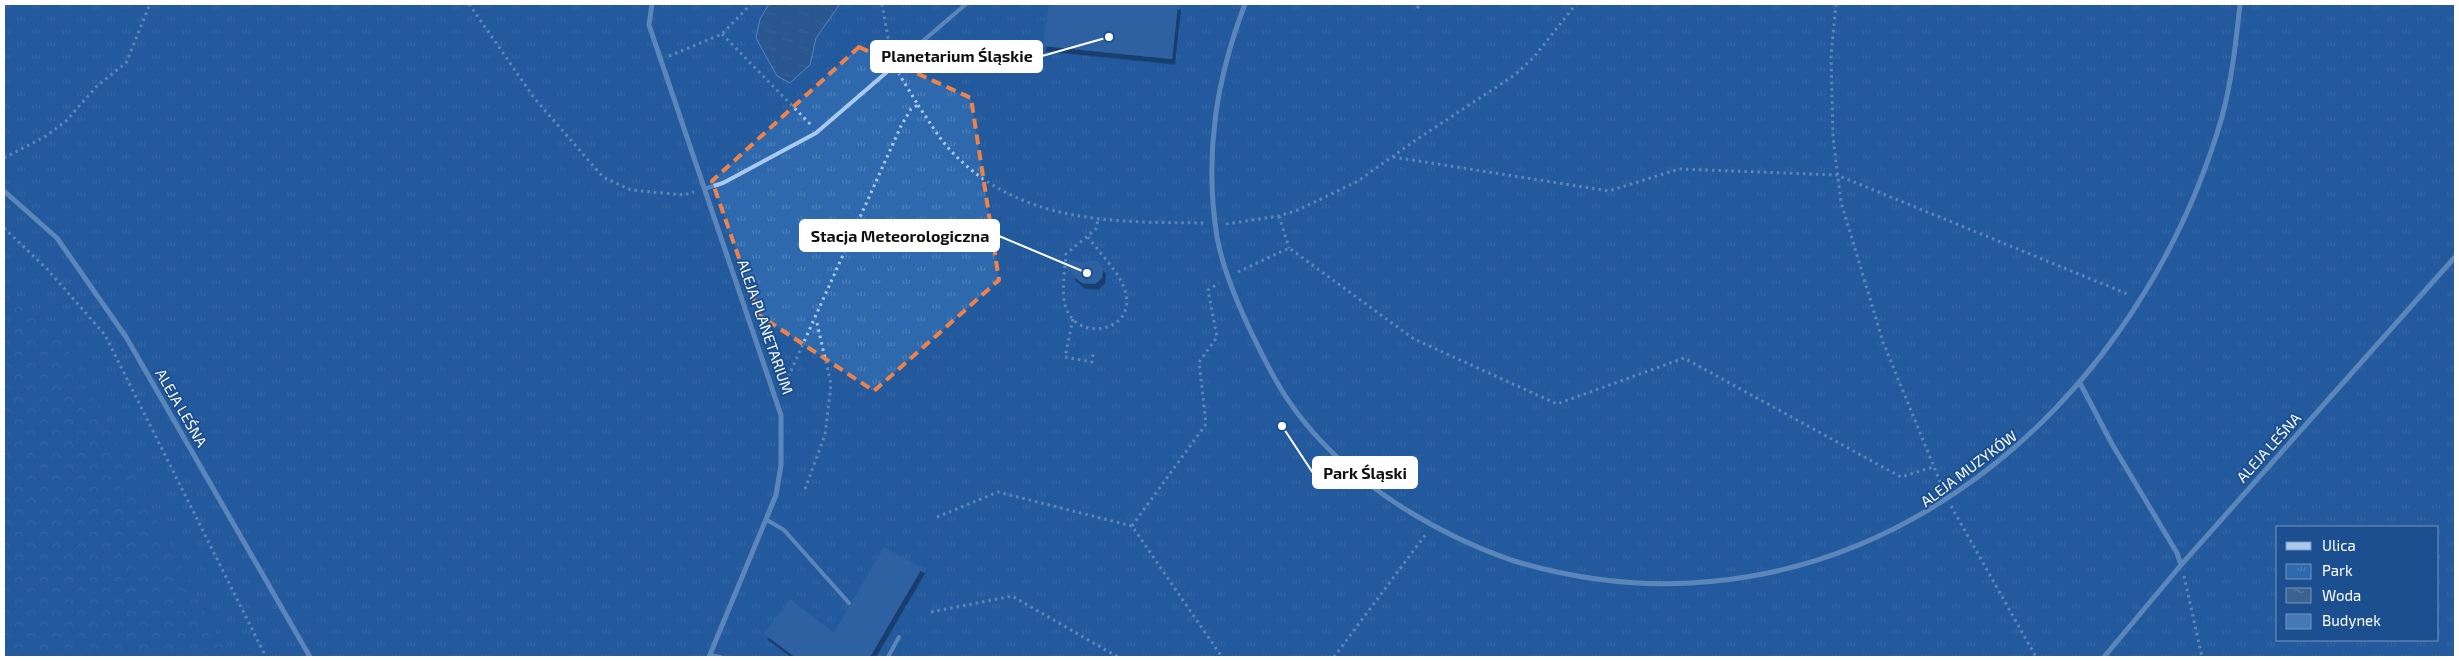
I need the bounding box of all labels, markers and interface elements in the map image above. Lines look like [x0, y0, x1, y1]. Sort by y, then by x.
callout: Planetarium Śląskie [871, 41, 1042, 72]
text: Planetarium Śląskie [881, 46, 1033, 65]
callout: Stacja Meteorologiczna [800, 220, 999, 251]
text: Stacja Meteorologiczna [811, 226, 989, 245]
street label: ALEJA PLANETARIUM [734, 257, 797, 396]
street label: ALEJA LEŚNA [152, 365, 212, 450]
street label: ALEJA LEŚNA [2232, 408, 2305, 486]
street label: ALEJA MUZYKÓW [1917, 426, 2020, 510]
callout: Park Śląski [1313, 457, 1417, 488]
text: Park Śląski [1323, 463, 1407, 482]
legend [2276, 526, 2439, 641]
text: Ulica [2322, 536, 2356, 554]
text: Park [2322, 561, 2353, 579]
text: Woda [2322, 586, 2361, 604]
text: Budynek [2322, 611, 2381, 629]

